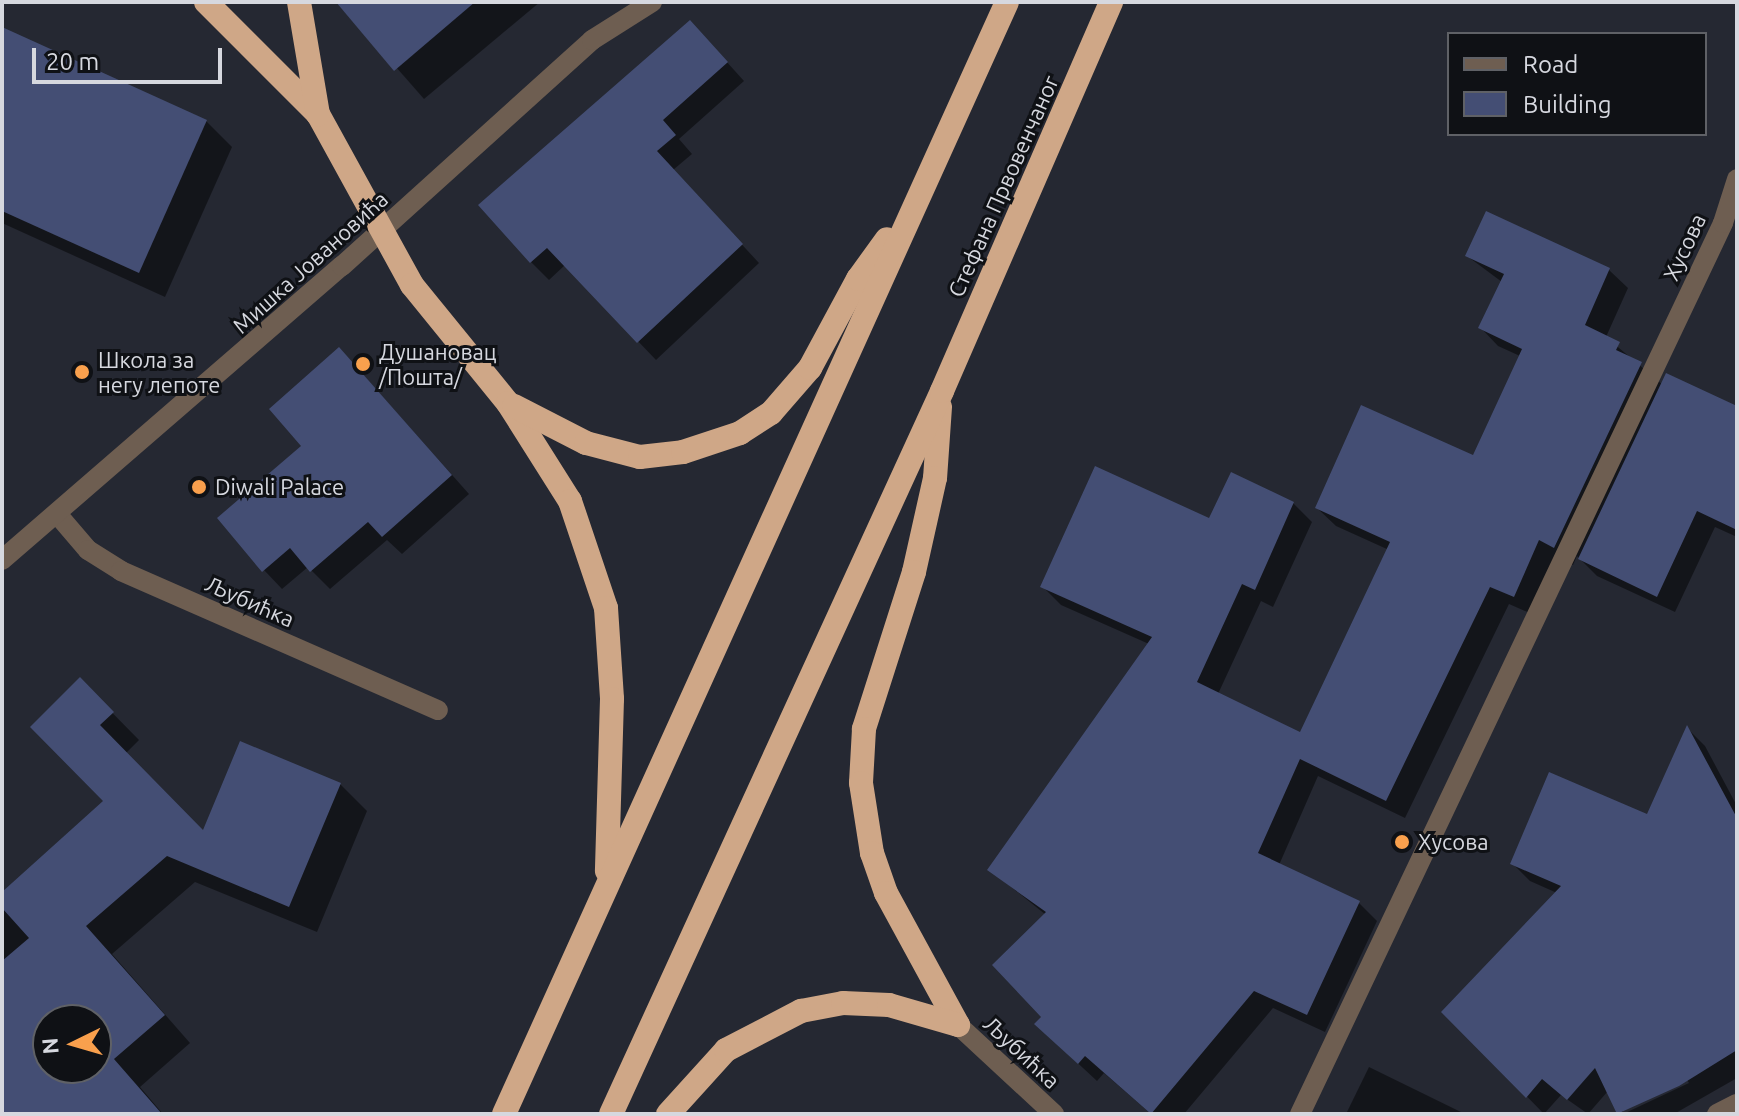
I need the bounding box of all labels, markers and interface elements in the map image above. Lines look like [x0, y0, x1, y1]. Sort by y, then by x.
scale bar [36, 32, 226, 82]
legend [1447, 32, 1707, 136]
text: 20 m [46, 48, 99, 75]
text: Road [1523, 51, 1578, 78]
street label: Стефана Првовенчаног [942, 71, 1064, 301]
text: Building [1523, 91, 1611, 118]
street label: Мишка Јовановића [227, 185, 393, 339]
street label: Хусова [1657, 209, 1711, 285]
place label: Душановац /Пошта/ [379, 338, 497, 390]
place label: Школа за негу лепоте [98, 346, 220, 398]
marker: Душановац /Пошта/ [354, 355, 372, 373]
marker: Школа за негу лепоте [73, 363, 91, 381]
place label: Diwali Palace [215, 474, 344, 500]
marker: Diwali Palace [190, 478, 208, 496]
street label: Љубићка [202, 570, 298, 632]
place label: Хусова [1418, 829, 1489, 855]
marker: Хусова [1393, 833, 1411, 851]
north arrow [32, 1004, 112, 1084]
street label: Љубићка [978, 1010, 1066, 1094]
text: N [36, 1037, 63, 1055]

